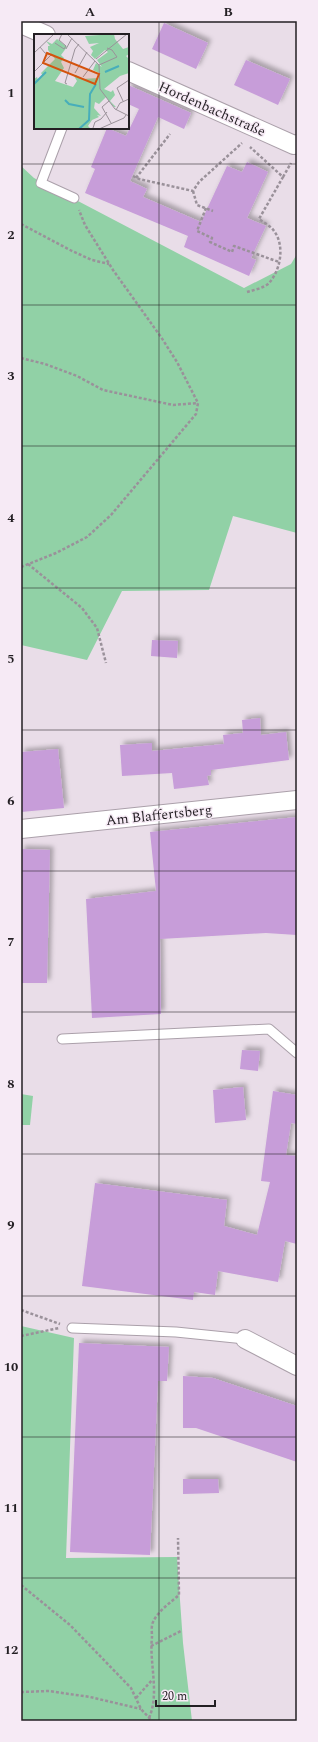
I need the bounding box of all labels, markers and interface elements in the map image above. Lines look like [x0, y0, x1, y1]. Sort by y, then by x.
text: A [85, 2, 95, 22]
text: B [223, 2, 233, 22]
inset map [34, 34, 129, 129]
street label: Hordenbachstraße [155, 76, 269, 142]
text: 1 [7, 83, 15, 103]
text: 2 [7, 225, 15, 245]
text: 3 [7, 366, 15, 386]
text: 4 [7, 508, 15, 528]
text: 5 [7, 649, 15, 669]
text: 6 [7, 791, 15, 811]
street label: Am Blaffertsberg [105, 799, 213, 831]
text: 7 [7, 932, 15, 952]
text: 8 [7, 1074, 15, 1094]
text: 9 [7, 1215, 15, 1235]
text: 10 [4, 1357, 18, 1377]
text: 11 [4, 1498, 18, 1518]
text: 12 [4, 1640, 18, 1660]
scale bar [156, 1682, 215, 1708]
text: 20 m [162, 1687, 187, 1706]

